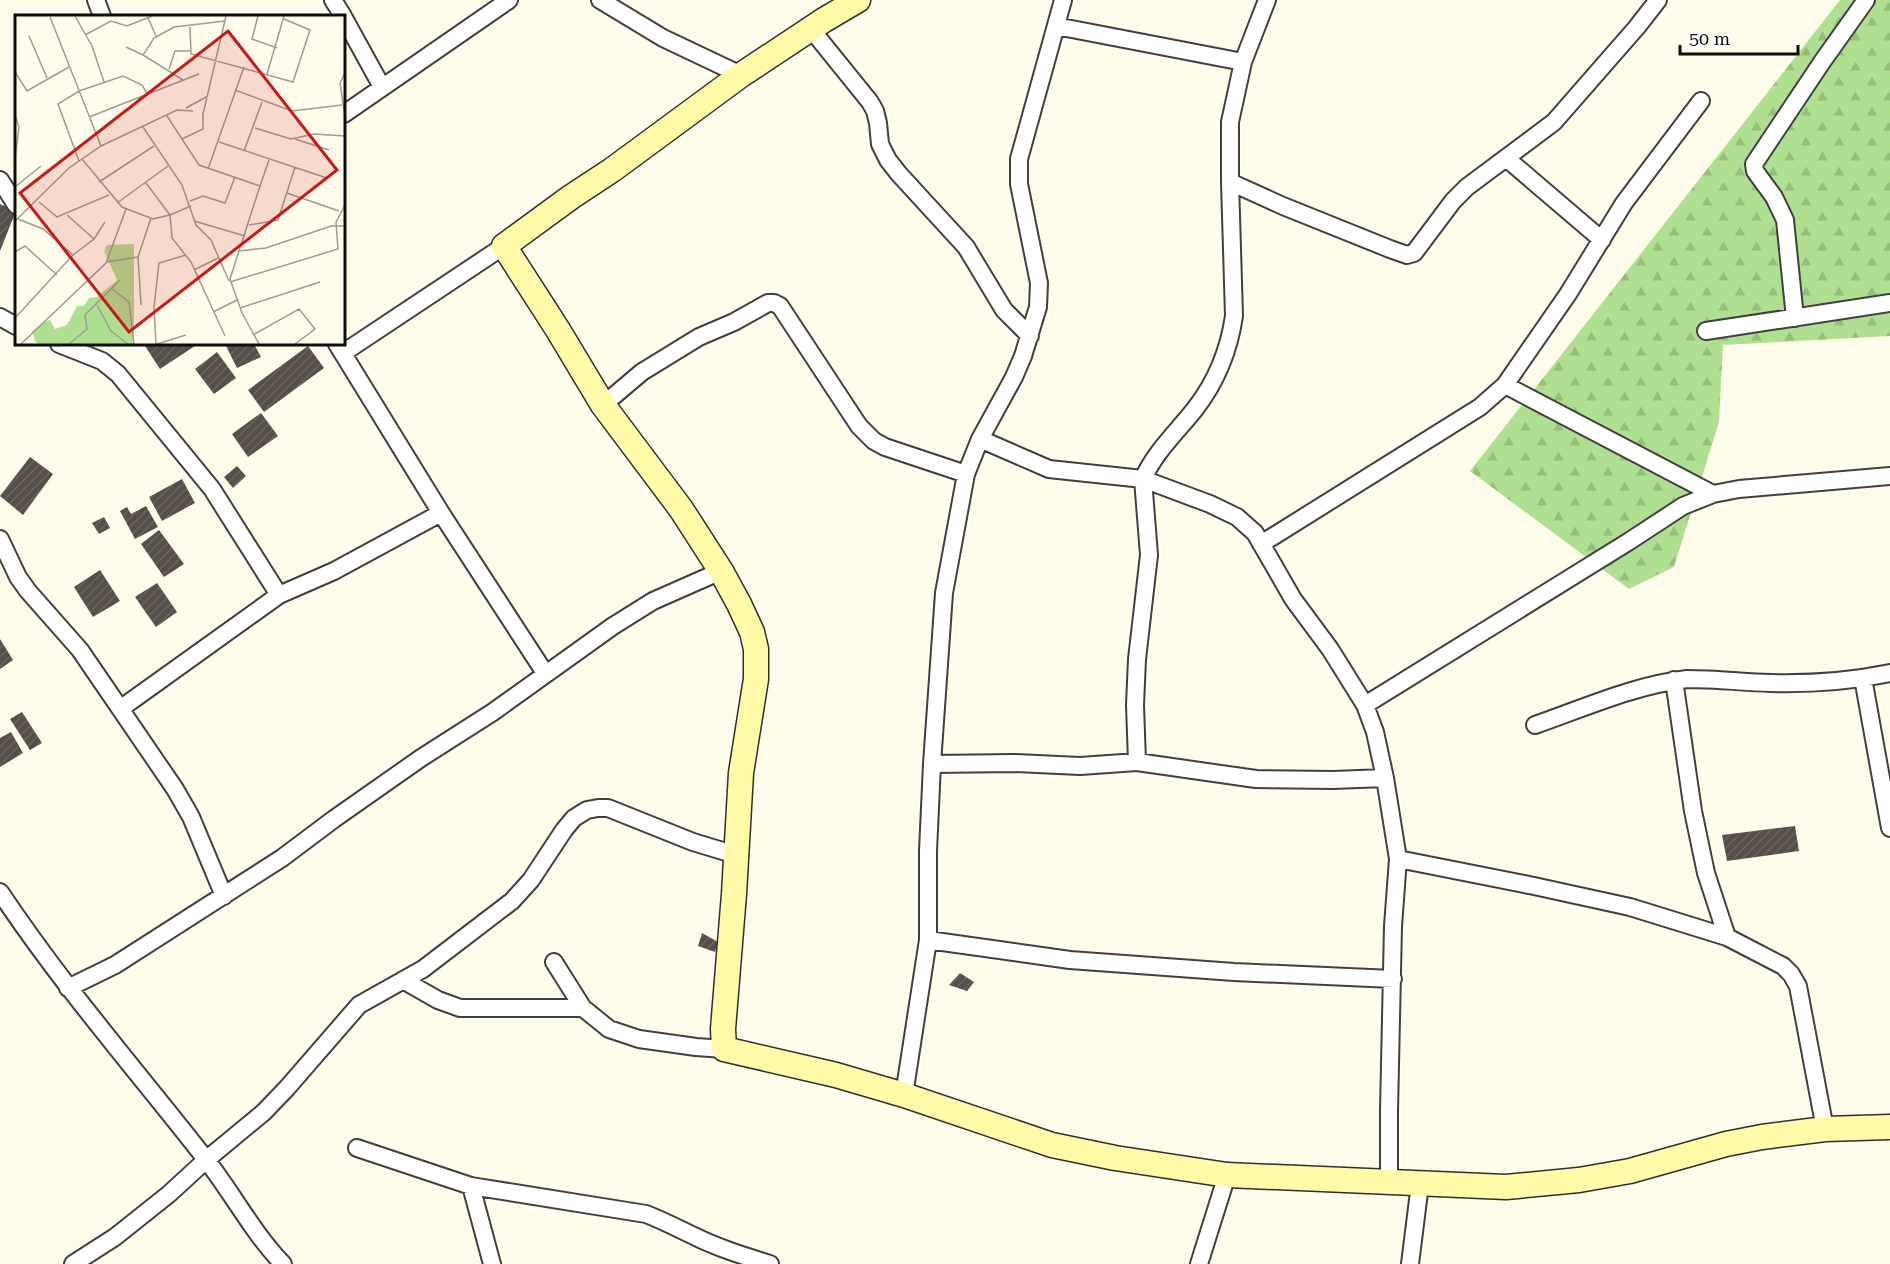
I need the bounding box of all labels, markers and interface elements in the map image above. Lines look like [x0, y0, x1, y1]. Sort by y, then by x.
inset map [15, 15, 345, 345]
scale bar [1680, 18, 1798, 56]
text: 50 m [1689, 28, 1730, 49]

